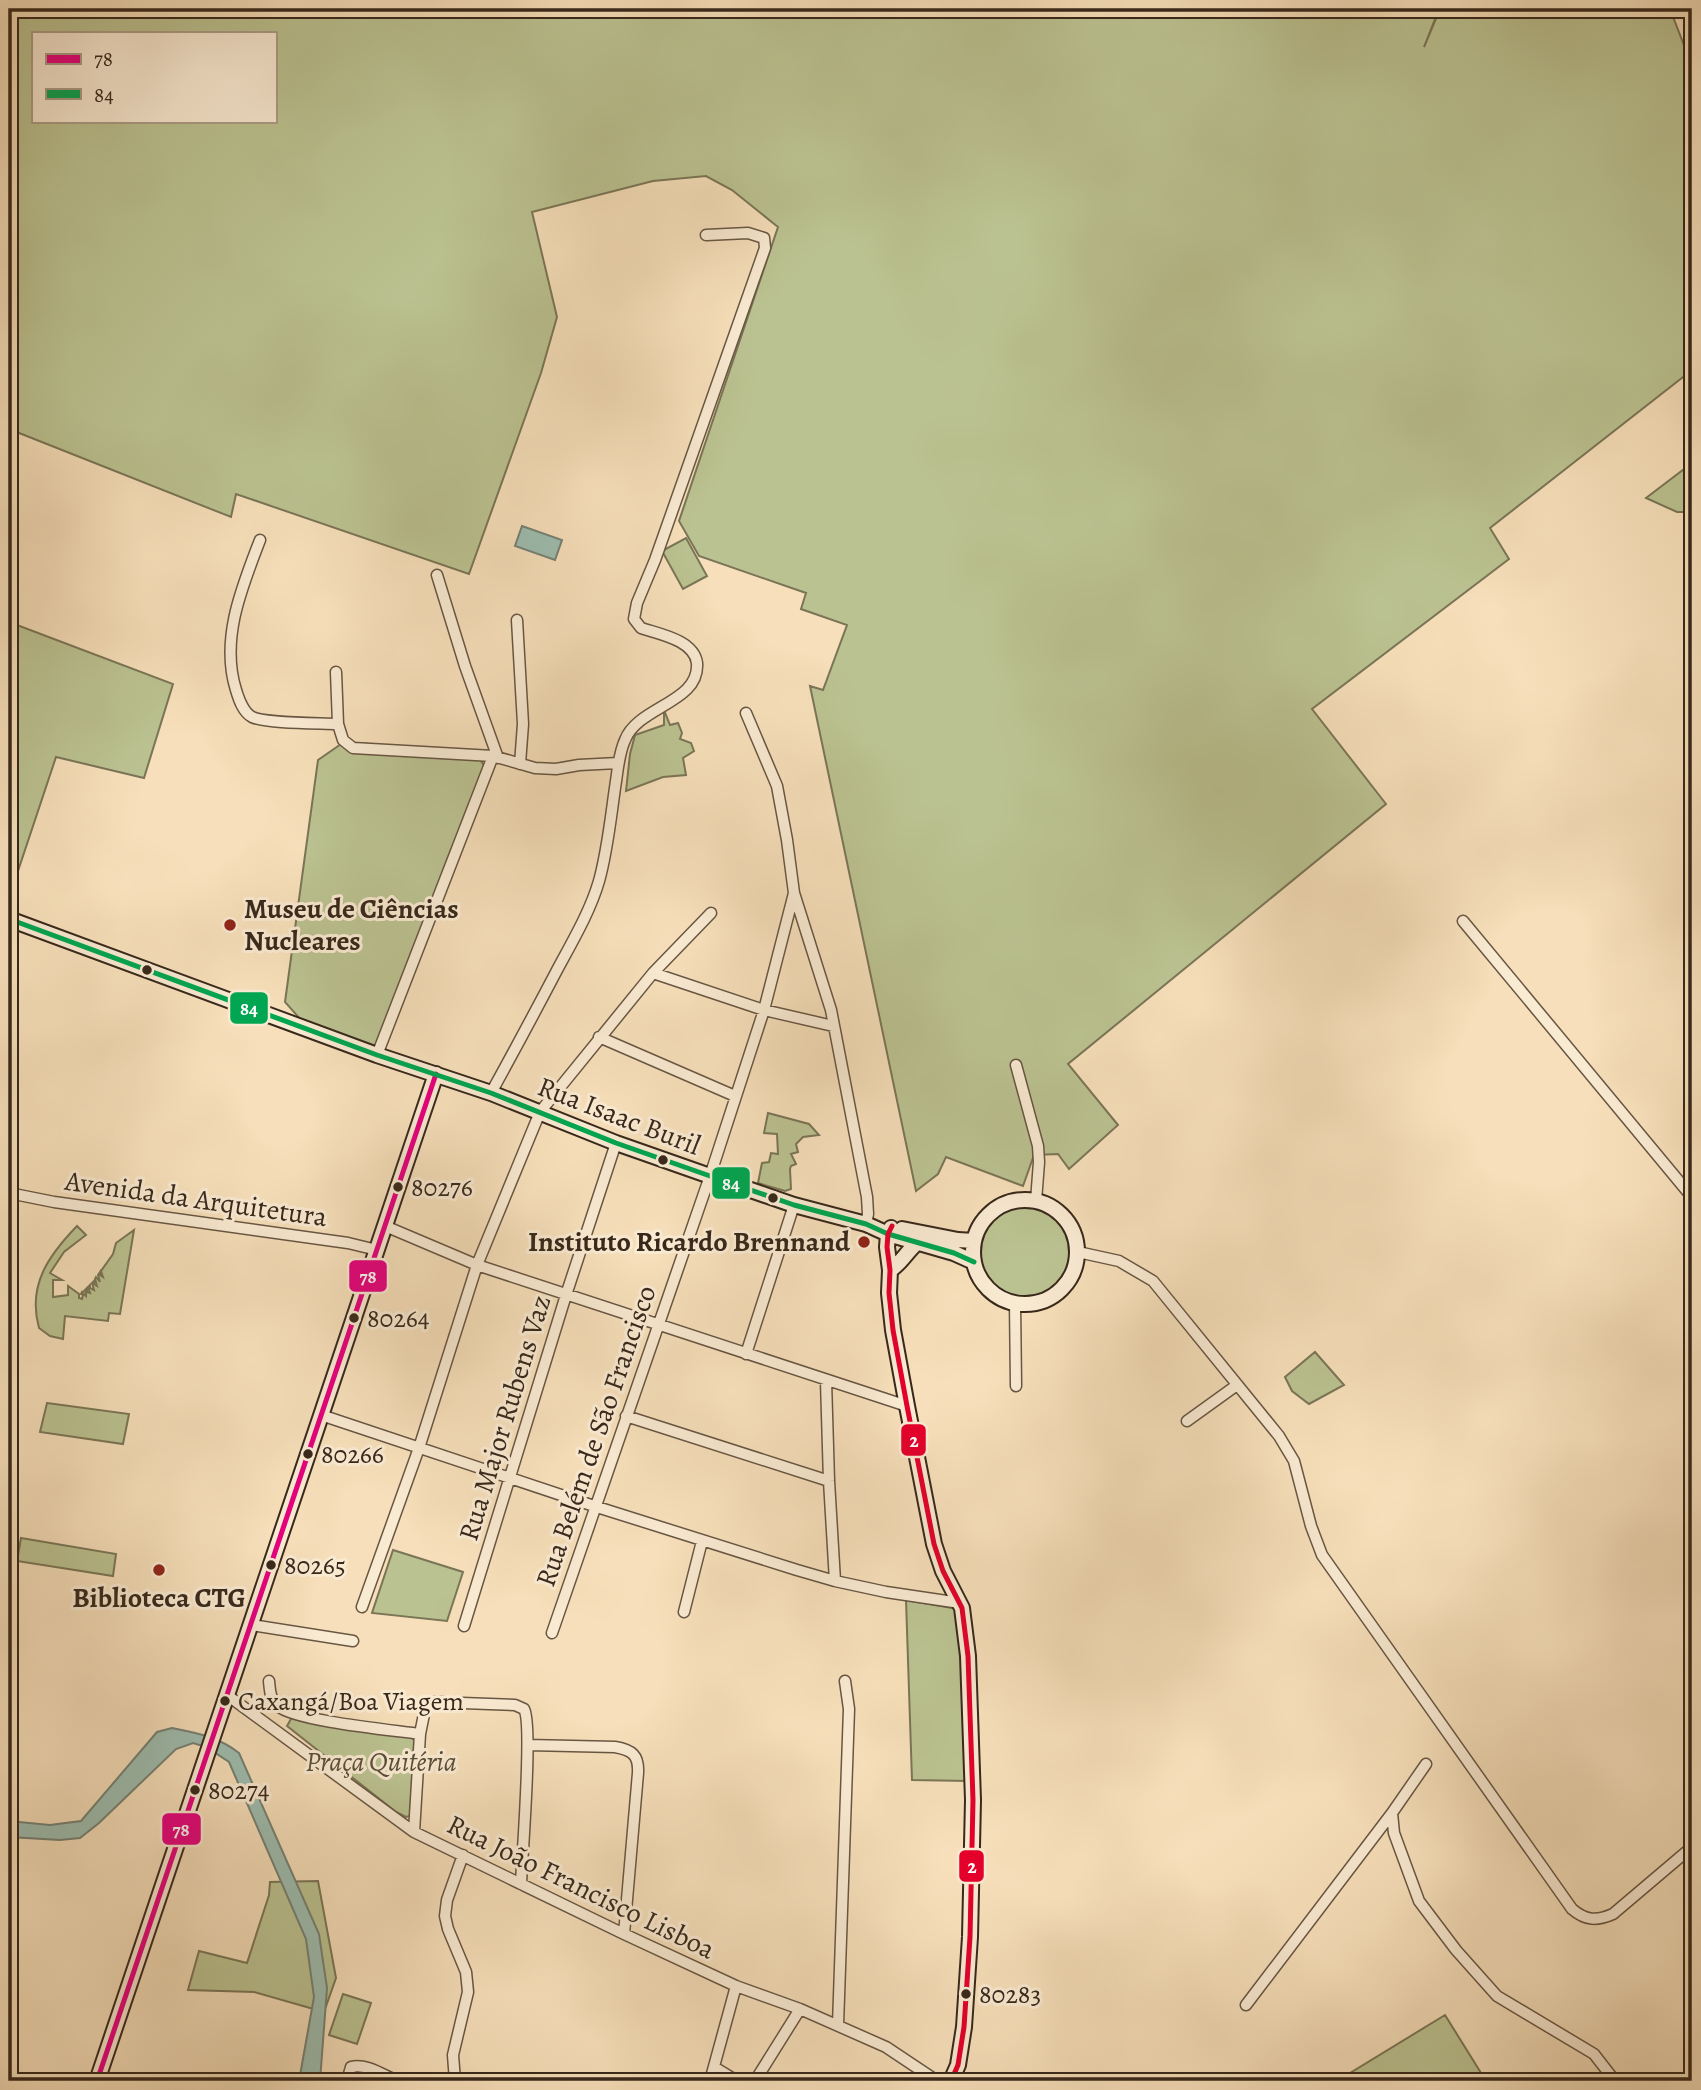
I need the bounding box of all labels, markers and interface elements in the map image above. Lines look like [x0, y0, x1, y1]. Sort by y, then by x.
legend [32, 32, 276, 122]
text: 78 [94, 45, 113, 73]
text: 84 [94, 81, 114, 109]
place label: Museu de Ciências Nucleares [244, 890, 459, 960]
marker: Museu de Ciências Nucleares [222, 917, 238, 933]
unlabelled marker [140, 963, 154, 977]
line badge: 84 [229, 991, 269, 1025]
text: 84 [240, 996, 258, 1022]
street label: Rua Isaac Buril [532, 1068, 706, 1165]
unlabelled marker [656, 1153, 670, 1167]
street label: Avenida da Arquitetura [62, 1162, 329, 1236]
line badge: 84 [711, 1166, 751, 1200]
place label: 80276 [411, 1170, 473, 1205]
text: 84 [722, 1171, 740, 1197]
marker: 80276 [391, 1180, 405, 1194]
unlabelled marker [766, 1191, 780, 1205]
place label: Instituto Ricardo Brennand [528, 1223, 851, 1261]
marker: Instituto Ricardo Brennand [856, 1234, 872, 1250]
line badge: 78 [348, 1259, 388, 1293]
text: 78 [359, 1264, 377, 1290]
street label: Rua Belém de São Francisco [527, 1280, 665, 1592]
street label: Rua Major Rubens Vaz [450, 1291, 560, 1545]
place label: 80264 [367, 1301, 430, 1336]
marker: 80264 [347, 1311, 361, 1325]
line badge: 2 [900, 1423, 927, 1457]
text: 2 [909, 1428, 919, 1454]
place label: 80266 [321, 1437, 384, 1472]
marker: 80266 [301, 1447, 315, 1461]
place label: 80265 [284, 1548, 346, 1583]
marker: 80265 [264, 1558, 278, 1572]
marker: Biblioteca CTG [151, 1562, 167, 1578]
place label: Biblioteca CTG [72, 1579, 246, 1617]
place label: Caxangá/Boa Viagem [238, 1684, 464, 1719]
marker: Caxangá/Boa Viagem [218, 1694, 232, 1708]
park label: Praça Quitéria [305, 1743, 457, 1781]
place label: 80274 [208, 1773, 270, 1808]
marker: 80274 [188, 1783, 202, 1797]
street label: Rua João Francisco Lisboa [441, 1806, 721, 1968]
line badge: 78 [161, 1812, 202, 1846]
text: 78 [172, 1817, 190, 1843]
line badge: 2 [958, 1849, 985, 1883]
text: 2 [967, 1854, 977, 1880]
place label: 80283 [979, 1977, 1041, 2012]
marker: 80283 [959, 1987, 973, 2001]

